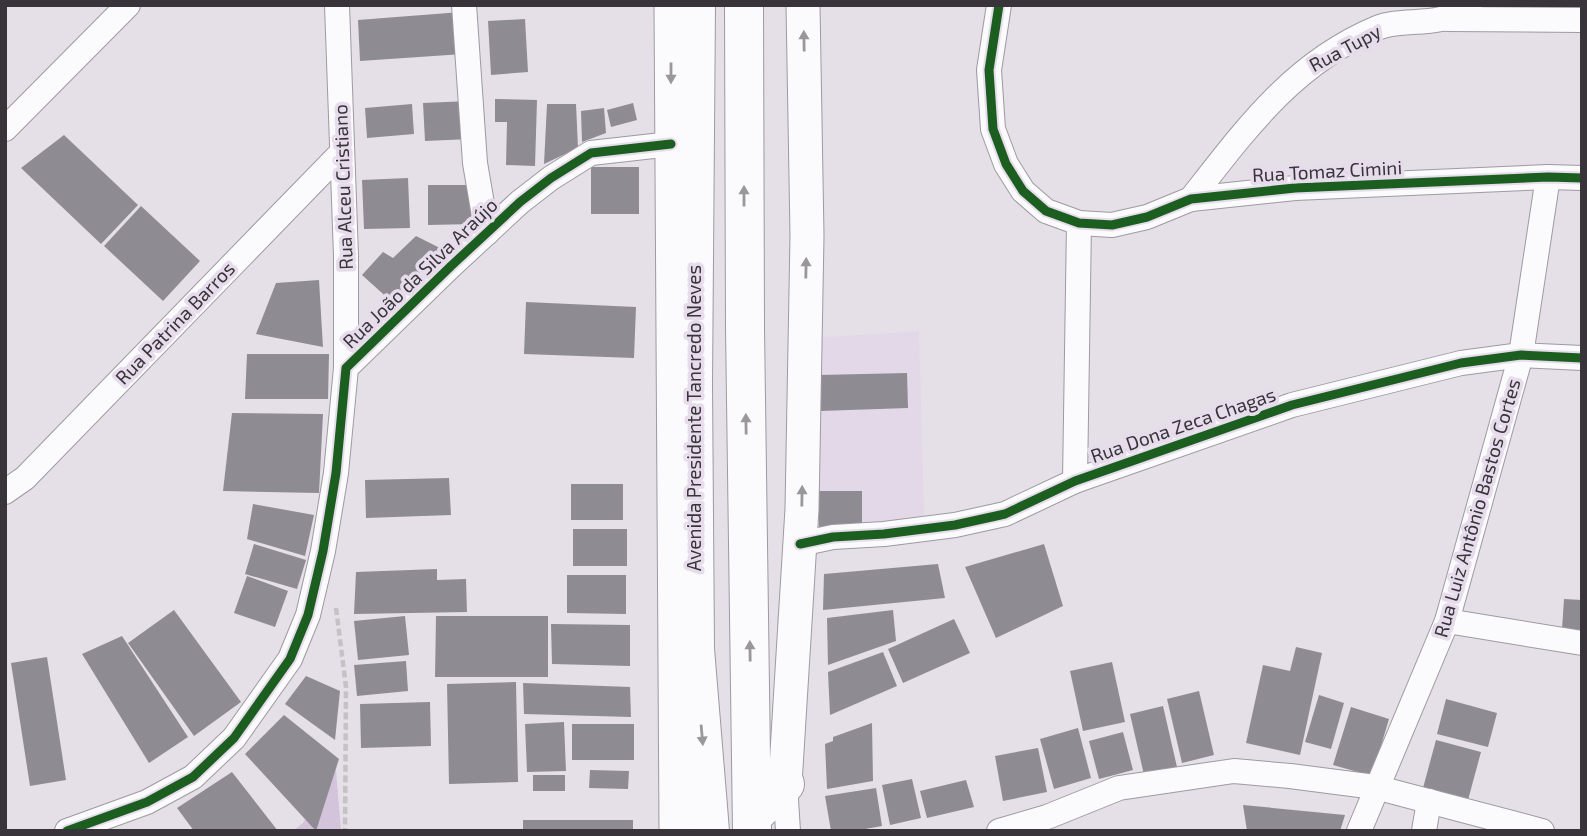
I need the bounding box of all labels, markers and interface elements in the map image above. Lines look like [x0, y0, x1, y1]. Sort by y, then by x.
street label: Rua Tupy [1305, 19, 1385, 76]
one-way arrow [798, 30, 810, 52]
one-way arrow [665, 63, 677, 85]
street label: Rua Alceu Cristiano [328, 104, 357, 270]
street label: Rua Tomaz Cimini [1251, 155, 1403, 186]
one-way arrow [738, 185, 750, 207]
street label: Rua João da Silva Araújo [338, 193, 502, 353]
street label: Rua Patrina Barros [110, 256, 239, 389]
one-way arrow [801, 257, 812, 279]
street label: Avenida Presidente Tancredo Neves [682, 265, 705, 571]
street label: Rua Luiz Antônio Bastos Cortes [1429, 376, 1524, 640]
street label: Rua Dona Zeca Chagas [1087, 382, 1278, 467]
one-way arrow [740, 412, 752, 434]
one-way arrow [796, 485, 808, 507]
one-way arrow [744, 640, 756, 662]
one-way arrow [697, 724, 708, 746]

